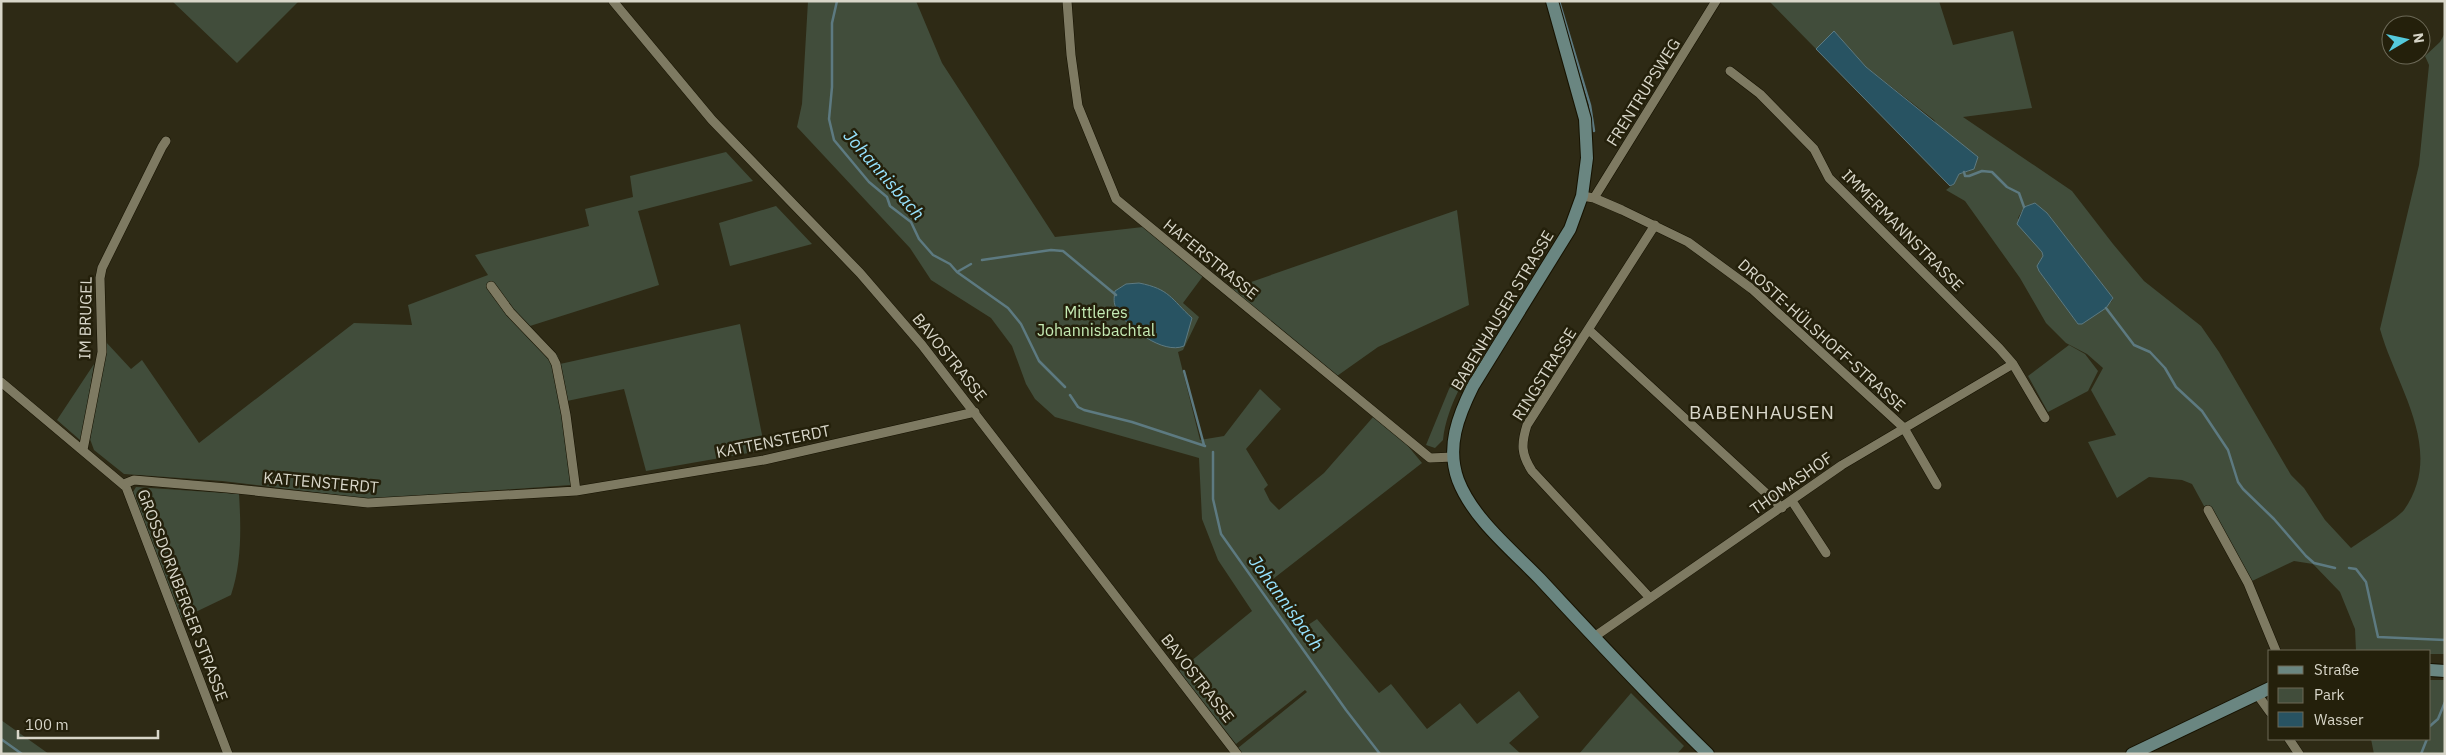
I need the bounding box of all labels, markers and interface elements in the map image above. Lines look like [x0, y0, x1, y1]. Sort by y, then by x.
north arrow [2381, 15, 2431, 65]
text: N [2409, 32, 2429, 44]
street label: FRENTRUPSWEG [1602, 34, 1684, 150]
water label: Johannisbach [839, 125, 930, 225]
street label: IMMERMANNSTRASSE [1838, 165, 1968, 295]
street label: HAFERSTRASSE [1159, 215, 1263, 303]
street label: BABENHAUSER STRASSE [1446, 226, 1558, 394]
street label: DROSTE-HÜLSHOFF-STRASSE [1734, 254, 1910, 416]
street label: IM BRUGEL [74, 276, 96, 360]
park label: Mittleres Johannisbachtal [1037, 302, 1155, 340]
street label: BAVOSTRASSE [908, 309, 992, 405]
street label: RINGSTRASSE [1508, 324, 1580, 424]
district label: BABENHAUSEN [1689, 400, 1835, 424]
street label: KATTENSTERDT [714, 420, 832, 462]
street label: THOMASHOF [1746, 447, 1836, 519]
street label: KATTENSTERDT [262, 467, 380, 497]
street label: GROSSDORNBERGER STRASSE [133, 486, 233, 704]
water label: Johannisbach [1244, 550, 1329, 655]
street label: BAVOSTRASSE [1157, 630, 1239, 726]
legend [2268, 650, 2431, 740]
text: Straße [2314, 660, 2359, 679]
text: Park [2314, 685, 2344, 704]
scale bar [18, 708, 158, 740]
text: Wasser [2314, 710, 2364, 729]
text: 100 m [25, 715, 69, 734]

